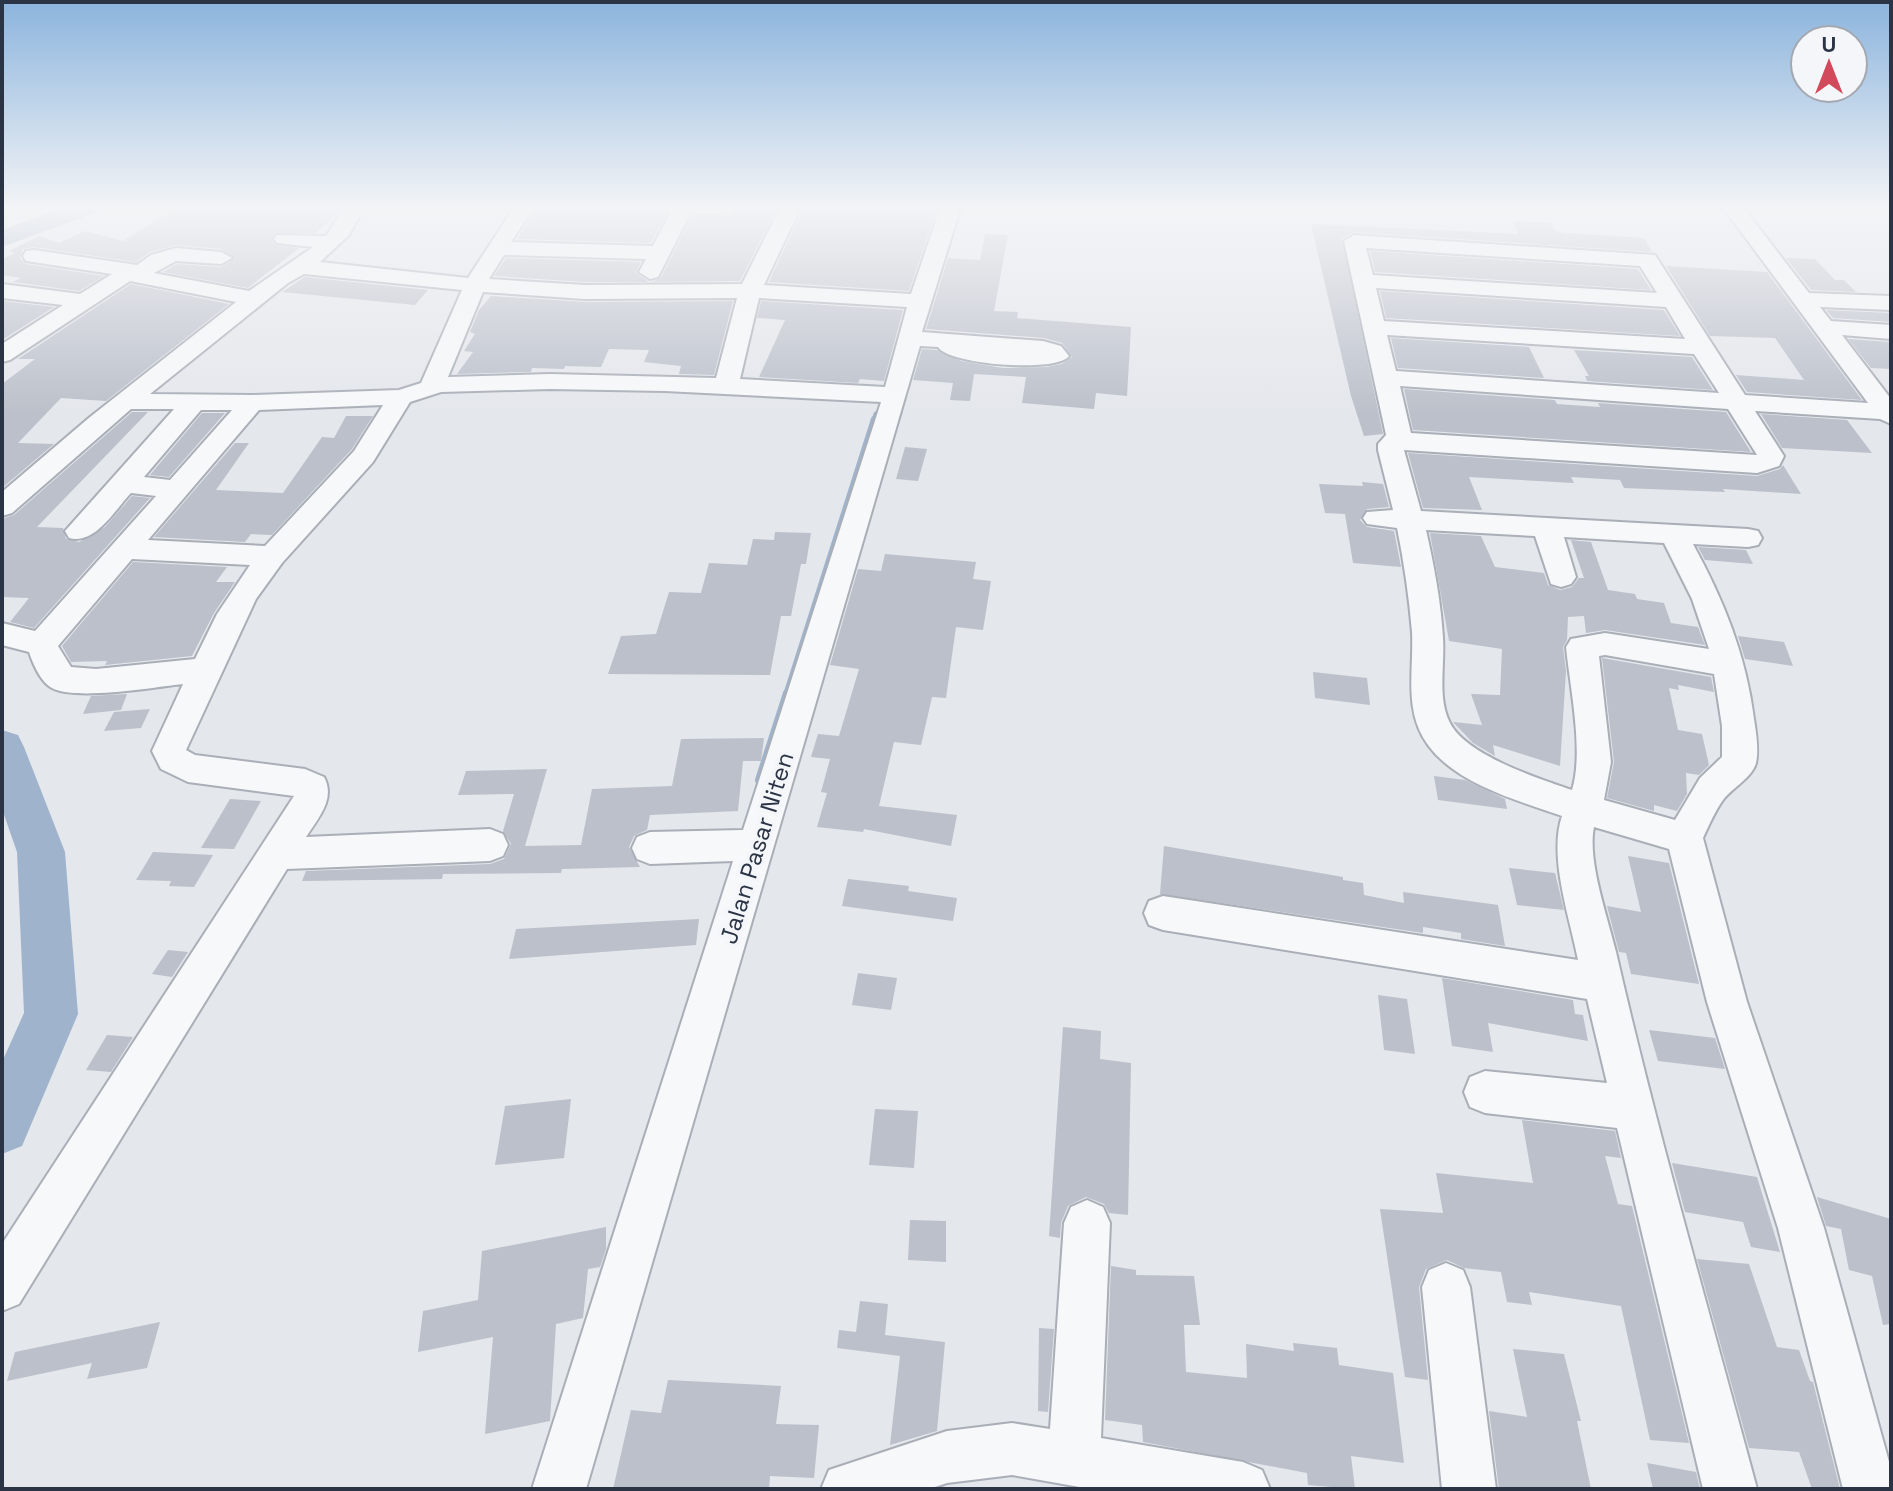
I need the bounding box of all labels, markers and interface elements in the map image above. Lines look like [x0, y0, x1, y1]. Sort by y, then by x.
north arrow [1789, 24, 1869, 104]
text: U [1822, 30, 1836, 58]
street label: Jalan Pasar Niten [713, 748, 800, 947]

